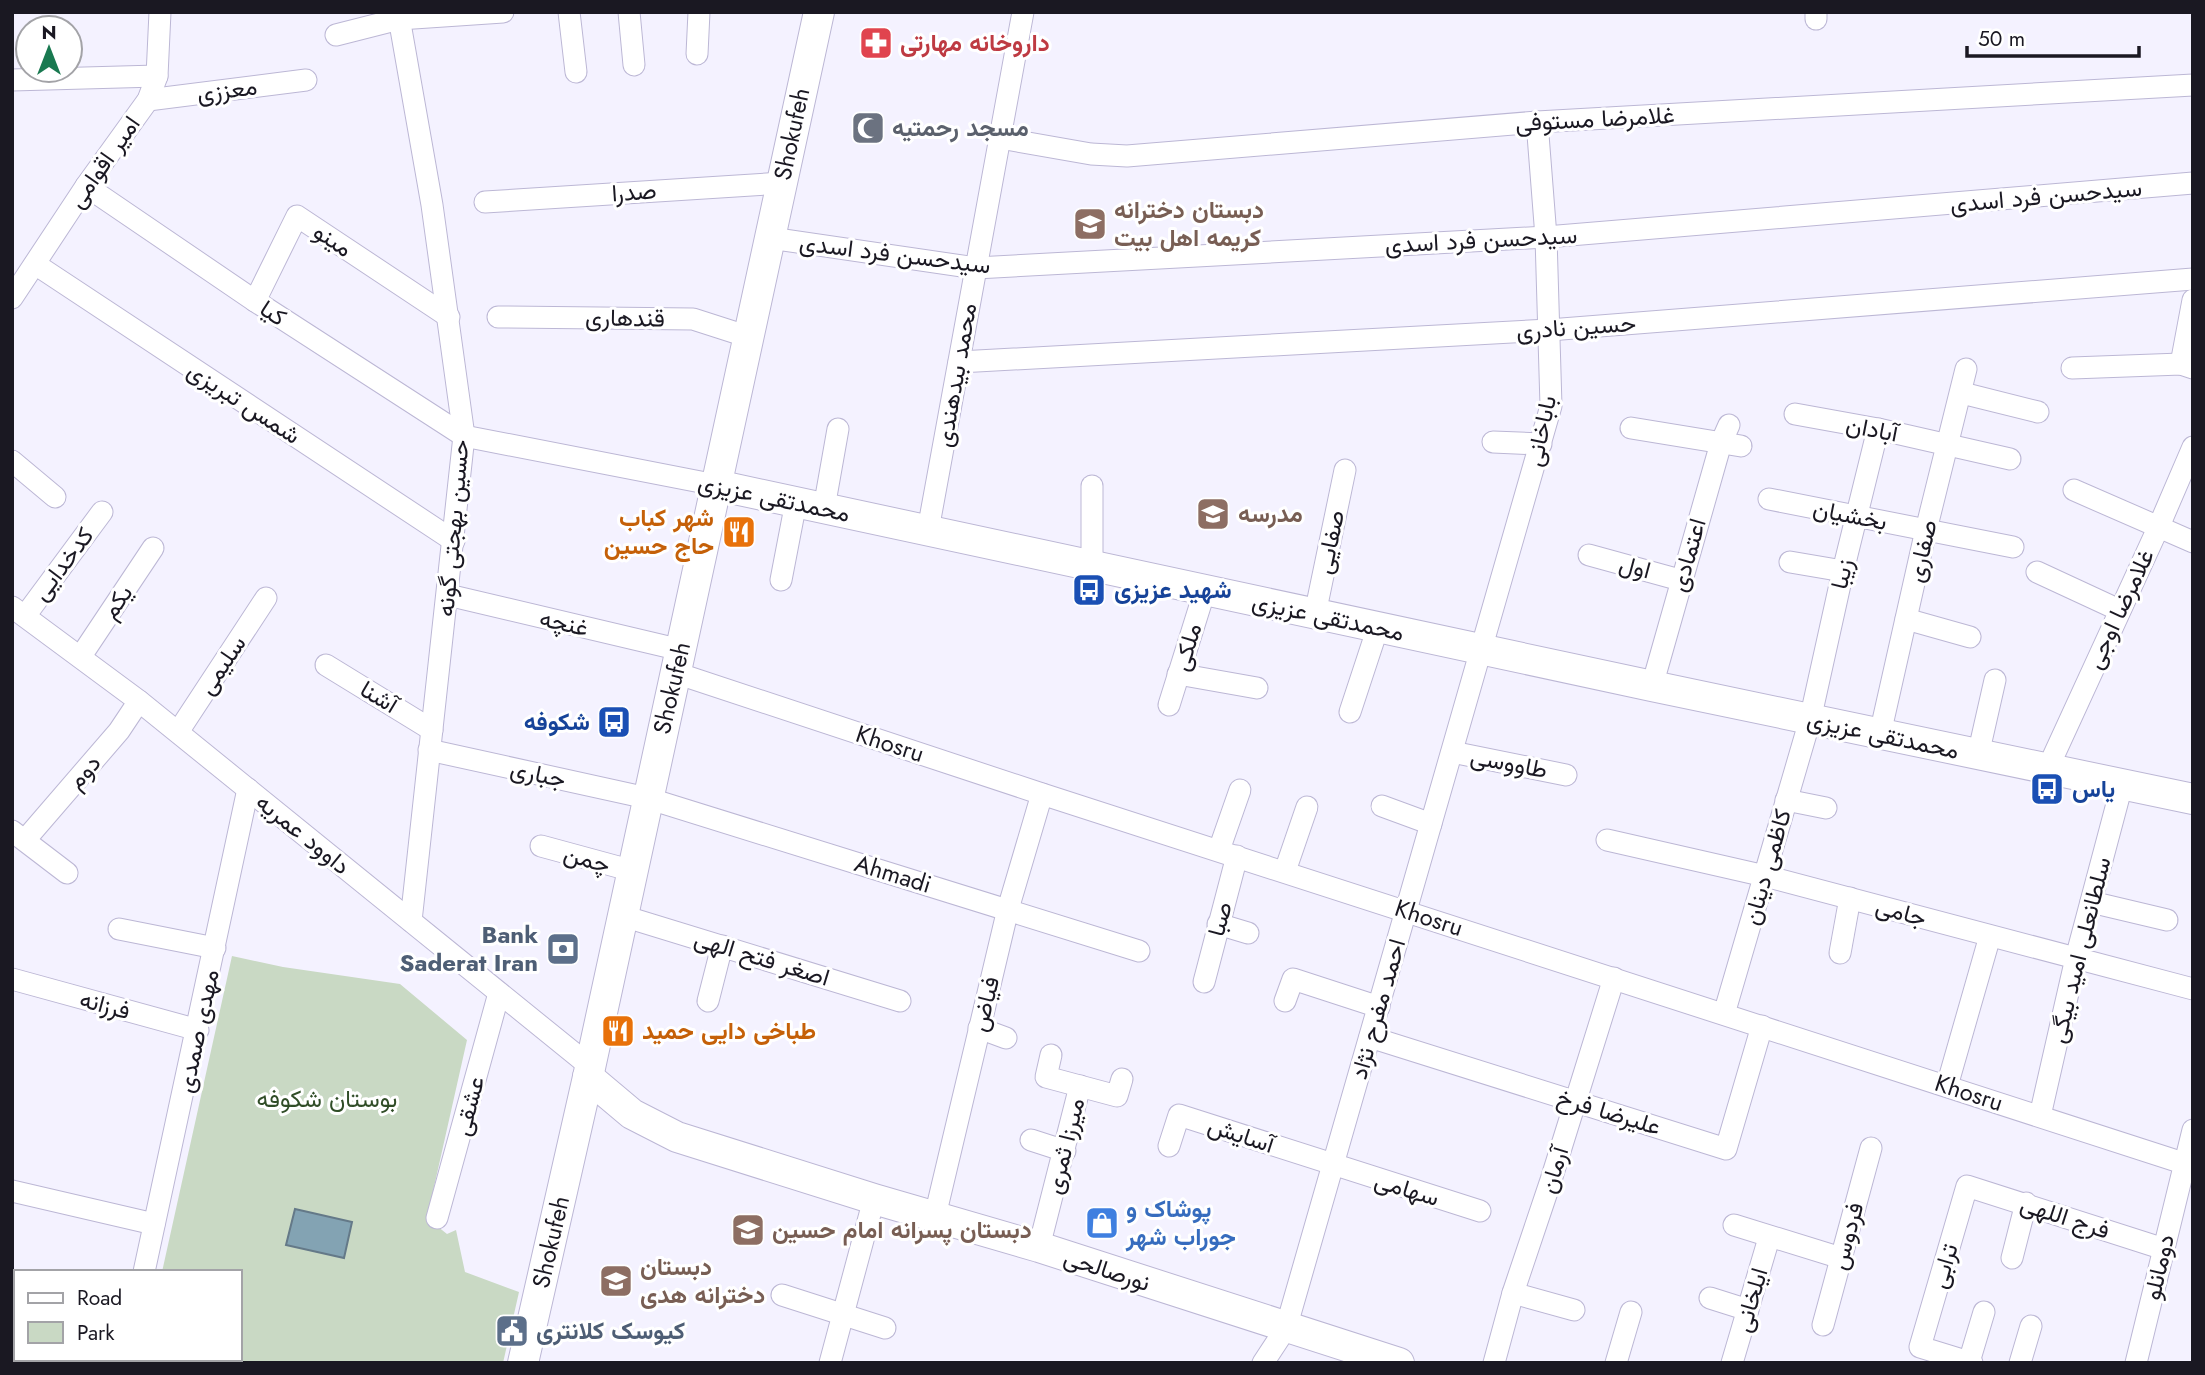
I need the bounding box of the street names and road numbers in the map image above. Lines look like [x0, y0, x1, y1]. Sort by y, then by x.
street label: معززی [195, 68, 259, 111]
street label: Shokufeh [765, 84, 818, 183]
street label: غلامرضا مستوفی [1514, 97, 1676, 140]
street label: امیر اقوامی [59, 108, 148, 215]
street label: سیدحسن فرد اسدی [1949, 170, 2143, 221]
street label: صدرا [610, 172, 658, 211]
street label: مینو [307, 214, 360, 265]
street label: سیدحسن فرد اسدی [1384, 217, 1578, 262]
street label: سیدحسن فرد اسدی [797, 224, 993, 283]
street label: کیا [253, 291, 294, 334]
street label: قندهاری [585, 299, 665, 336]
street label: محمد بیدهندی [926, 300, 985, 450]
street label: حسین نادری [1515, 305, 1637, 348]
street label: شمس تبریزی [181, 353, 308, 452]
street label: باباخانی [1516, 392, 1565, 470]
street label: آبادان [1843, 406, 1903, 451]
street label: حسین بهجتی گونه [427, 438, 478, 618]
street label: محمدتقی عزیزی [695, 464, 853, 531]
street label: بخشیان [1810, 490, 1890, 539]
street label: صفایی [1306, 507, 1353, 577]
street label: اعتمادی [1660, 514, 1715, 596]
street label: صفاری [1897, 516, 1946, 586]
street label: کدخدایی [23, 520, 102, 608]
street label: غلامرضا اوجی [2077, 543, 2163, 674]
street label: اول [1615, 546, 1655, 588]
street label: زیبا [1821, 555, 1862, 593]
street label: یکم [92, 577, 141, 626]
street label: محمدتقی عزیزی [1249, 583, 1407, 650]
street label: غنچه [536, 600, 592, 645]
street label: ملکی [1163, 619, 1210, 675]
street label: سلیمی [189, 628, 254, 701]
street label: Shokufeh [644, 638, 699, 737]
street label: آشنا [354, 672, 407, 723]
street label: محمدتقی عزیزی [1804, 701, 1962, 768]
street label: Khosru [852, 716, 929, 771]
street label: طاووسی [1468, 738, 1551, 787]
street label: دوم [58, 746, 109, 797]
street label: جباری [507, 751, 569, 796]
street label: داوود عمریه [249, 785, 358, 883]
street label: کاظمی دینان [1733, 805, 1800, 929]
street label: چمن [560, 835, 615, 882]
street label: Ahmadi [850, 845, 936, 902]
street label: سلطانعلی امید بیگی [2039, 853, 2120, 1047]
street label: جامی [1872, 888, 1930, 935]
street label: Khosru [1391, 890, 1468, 945]
street label: صبا [1198, 898, 1241, 940]
street label: اصغر فتح الهی [690, 920, 834, 995]
street label: احمد مفرح نژاد [1341, 934, 1414, 1083]
street label: مهدی صمدی [167, 966, 228, 1096]
street label: فیاض [961, 973, 1008, 1035]
street label: فرزانه [76, 981, 134, 1028]
street label: Khosru [1931, 1065, 2008, 1120]
street label: عشقی [444, 1072, 493, 1140]
street label: علیرضا فرخ [1553, 1079, 1665, 1144]
street label: میرزا ثمری [1036, 1094, 1093, 1198]
street label: آسایش [1203, 1107, 1281, 1162]
street label: آرمان [1530, 1140, 1578, 1198]
street label: سهامی [1370, 1162, 1444, 1215]
street label: فرج اللهی [2016, 1186, 2114, 1247]
street label: Shokufeh [523, 1192, 578, 1291]
street label: فردوس [1821, 1198, 1872, 1274]
street label: دومانلو [2134, 1231, 2183, 1303]
street label: نورصالحی [1059, 1239, 1155, 1300]
street label: ترابی [1920, 1239, 1967, 1293]
street label: ایلخانی [1725, 1263, 1776, 1336]

